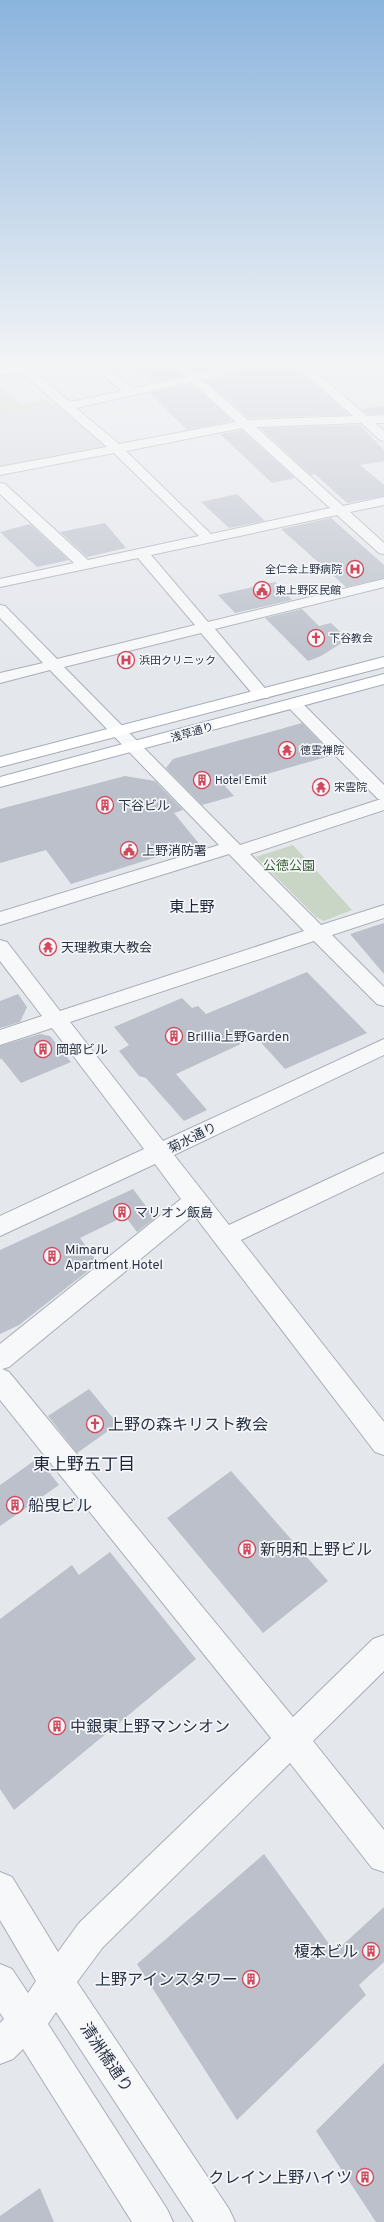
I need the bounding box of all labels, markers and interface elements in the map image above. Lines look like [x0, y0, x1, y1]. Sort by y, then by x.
hospital icon: 全仁会上野病院 [345, 559, 365, 579]
place label: 全仁会上野病院 [265, 563, 342, 577]
public building icon: 東上野区民館 [252, 580, 272, 600]
place label: 東上野区民館 [275, 584, 341, 598]
church icon: 下谷教会 [306, 628, 326, 648]
place label: 下谷教会 [329, 632, 373, 646]
hospital icon: 浜田クリニック [116, 650, 136, 670]
place label: 浜田クリニック [139, 654, 216, 668]
street label: 浅草通り [169, 720, 215, 746]
temple icon: 徳雲禅院 [277, 740, 297, 760]
place label: 徳雲禅院 [300, 744, 344, 758]
building icon: Hotel Emit [192, 770, 212, 790]
place label: Hotel Emit [215, 774, 267, 788]
temple icon: 宋雲院 [311, 777, 331, 797]
place label: 宋雲院 [334, 781, 367, 795]
building icon: 下谷ビル [95, 795, 115, 815]
place label: 下谷ビル [118, 799, 170, 815]
public building icon: 上野消防署 [119, 840, 139, 860]
place label: 上野消防署 [142, 844, 207, 860]
park label: 公徳公園 [263, 858, 315, 875]
district label: 東上野 [169, 899, 215, 918]
temple icon: 天理教東大教会 [38, 937, 58, 957]
place label: 天理教東大教会 [61, 940, 152, 957]
building icon: Brillia上野Garden [164, 1026, 184, 1046]
place label: Brillia上野Garden [187, 1030, 289, 1046]
building icon: 岡部ビル [33, 1039, 53, 1059]
place label: 岡部ビル [56, 1043, 108, 1059]
street label: 菊水通り [166, 1120, 220, 1157]
building icon: マリオン飯島 [112, 1202, 132, 1222]
place label: マリオン飯島 [135, 1206, 213, 1222]
place label: Mimaru Apartment Hotel [65, 1243, 163, 1274]
building icon: Mimaru Apartment Hotel [42, 1246, 62, 1266]
church icon: 上野の森キリスト教会 [85, 1414, 105, 1434]
place label: 上野の森キリスト教会 [108, 1416, 268, 1436]
district label: 東上野五丁目 [33, 1455, 135, 1477]
building icon: 船曳ビル [5, 1495, 25, 1515]
place label: 船曳ビル [28, 1497, 92, 1517]
building icon: 新明和上野ビル [237, 1539, 257, 1559]
place label: 新明和上野ビル [260, 1541, 372, 1561]
building icon: 中銀東上野マンシオン [47, 1716, 67, 1736]
place label: 中銀東上野マンシオン [70, 1718, 230, 1738]
building icon: 榎本ビル [361, 1941, 381, 1961]
place label: 榎本ビル [294, 1943, 358, 1963]
building icon: 上野アインスタワー [241, 1969, 261, 1989]
place label: 上野アインスタワー [95, 1971, 238, 1991]
street label: 清洲橋通り [75, 2019, 136, 2097]
building icon: クレイン上野ハイツ [355, 2167, 375, 2187]
place label: クレイン上野ハイツ [208, 2169, 352, 2189]

